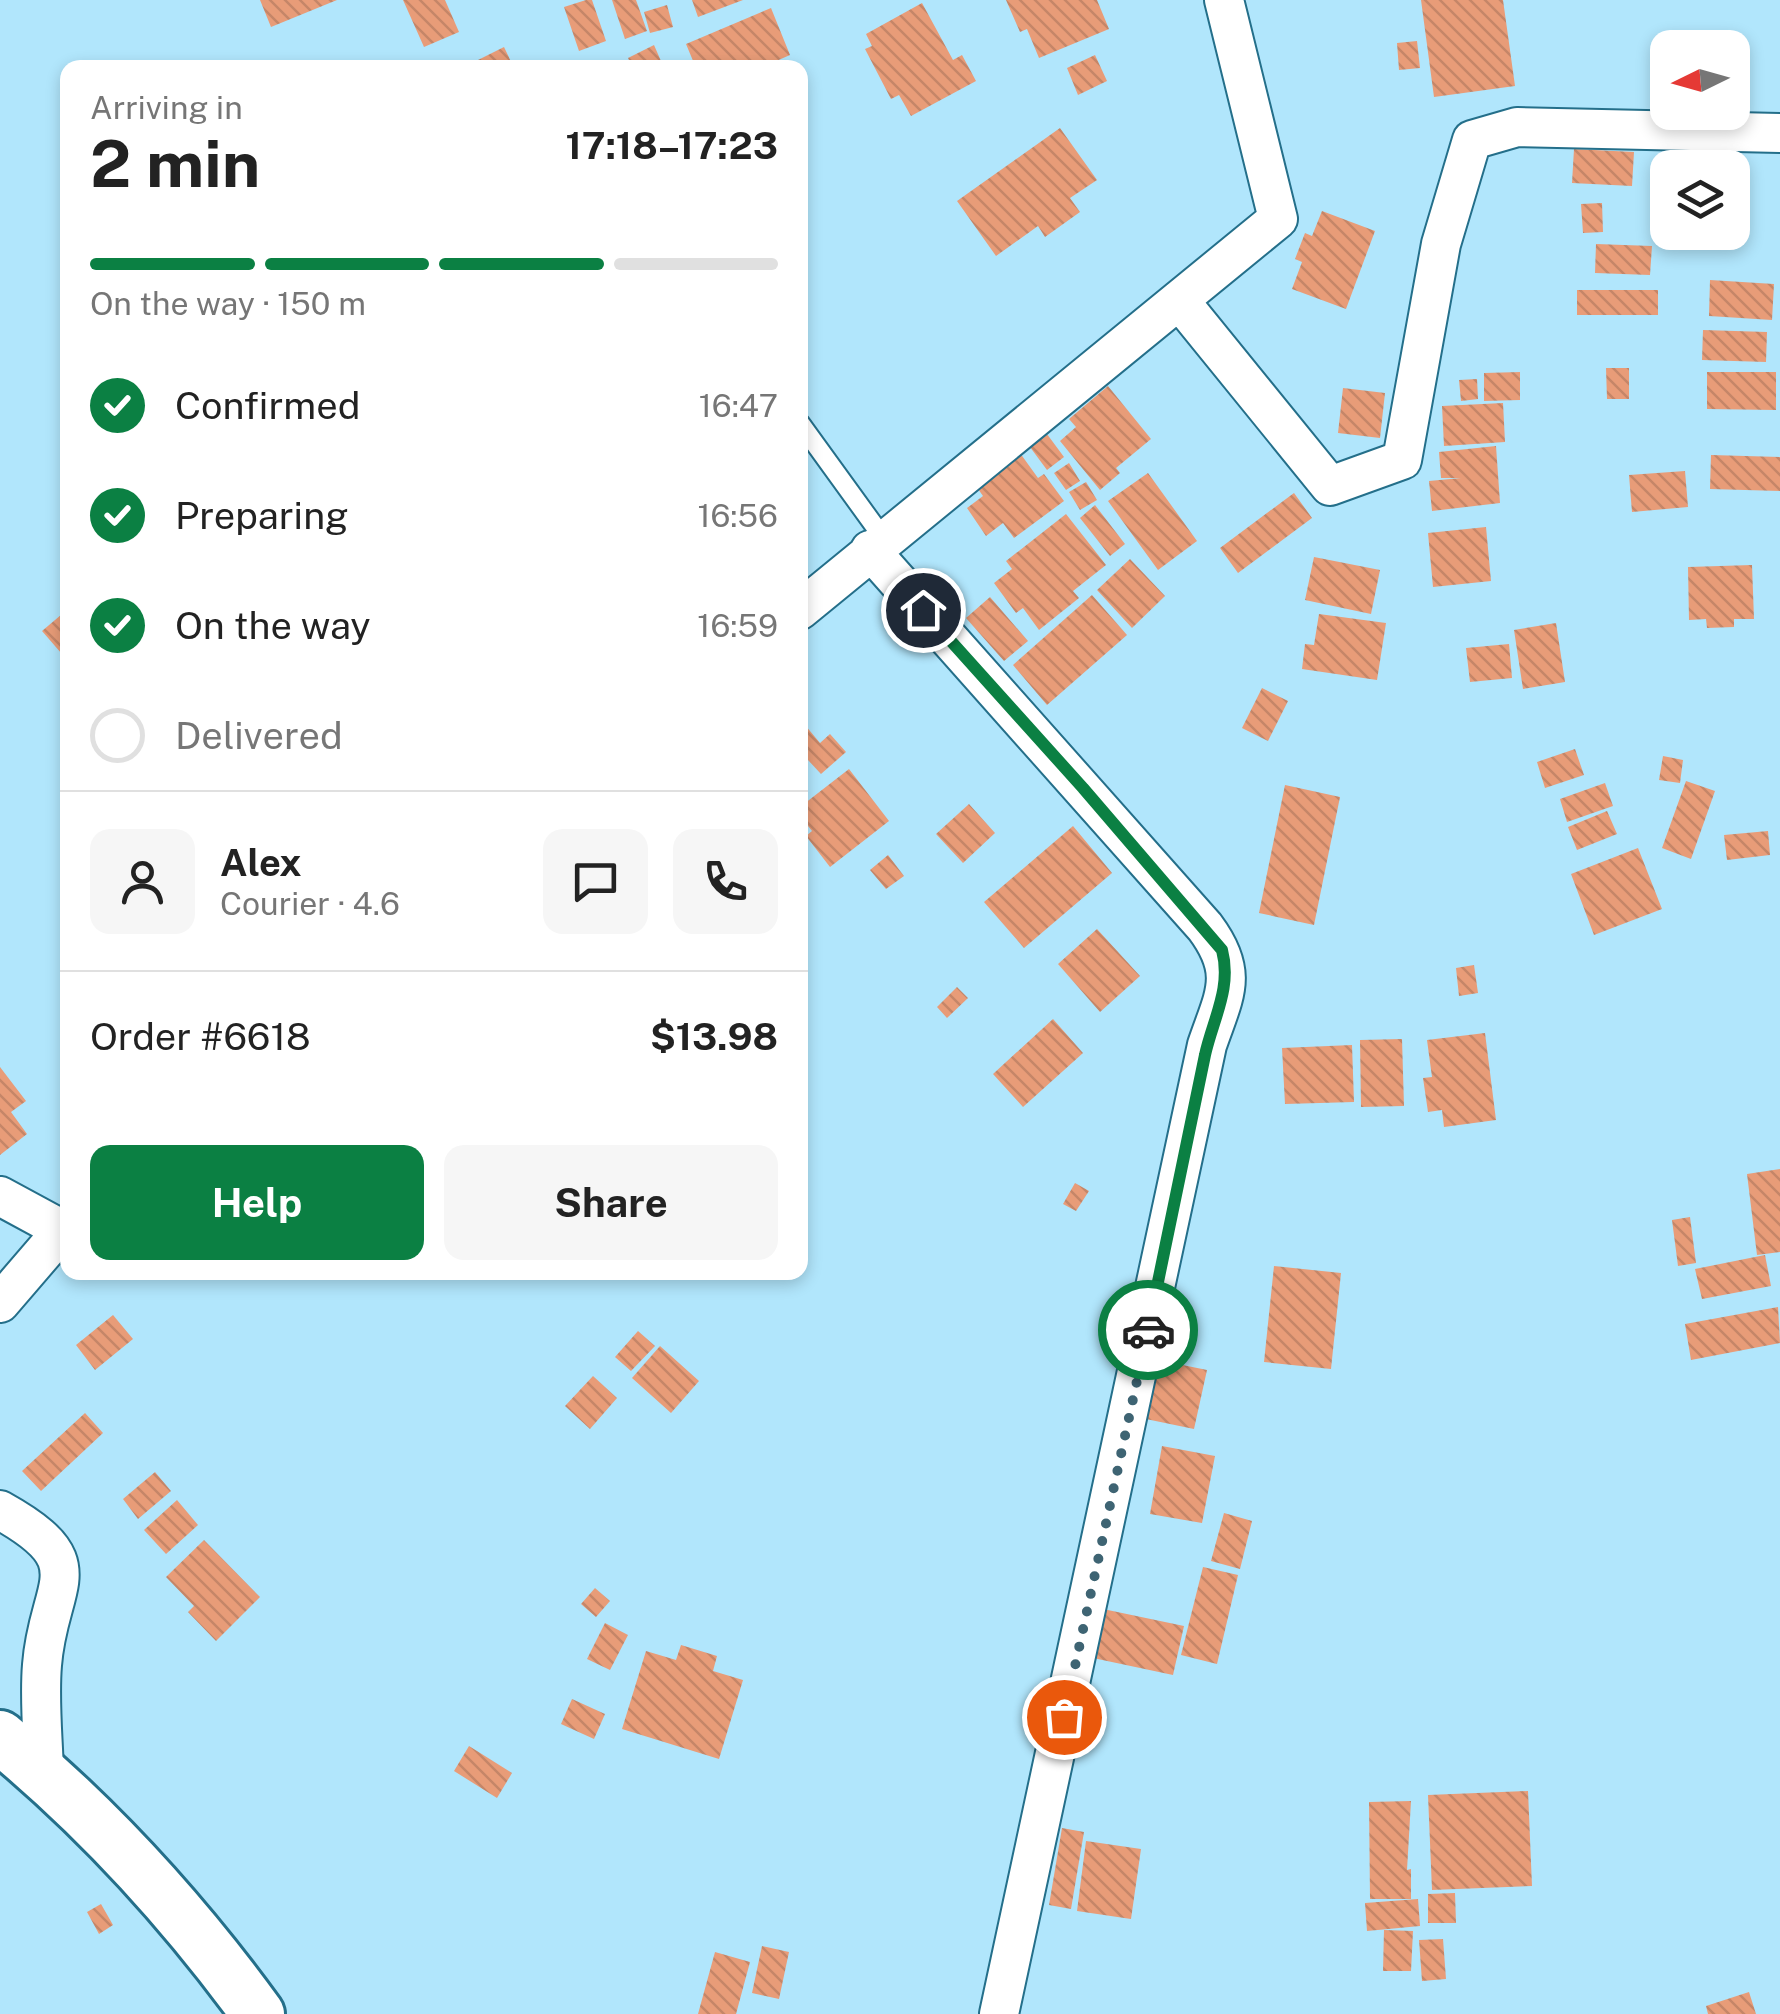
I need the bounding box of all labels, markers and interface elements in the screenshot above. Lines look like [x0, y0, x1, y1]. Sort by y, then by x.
north arrow [1650, 30, 1750, 130]
map controls [1650, 30, 1750, 250]
text: Arriving in [90, 89, 243, 126]
text: 17:18–17:23 [566, 123, 778, 168]
text: 2 min [90, 125, 260, 202]
button: layers [1650, 150, 1750, 250]
text: On the way · 150 m [90, 285, 366, 322]
icon: check [90, 378, 145, 433]
text: Confirmed [175, 383, 360, 428]
text: 16:47 [699, 387, 778, 424]
icon: check [90, 488, 145, 543]
text: Preparing [175, 493, 349, 538]
text: 16:56 [697, 497, 778, 534]
pin [881, 568, 966, 653]
icon: home [896, 583, 951, 638]
icon: check [90, 598, 145, 653]
text: On the way [175, 603, 371, 648]
text: 16:59 [697, 607, 778, 644]
text: Delivered [175, 713, 343, 758]
button: person [90, 829, 195, 934]
button: chat [543, 829, 648, 934]
button: phone [673, 829, 778, 934]
text: Alex [220, 840, 302, 885]
text: Courier · 4.6 [220, 885, 400, 922]
text: Order #6618 [90, 1014, 311, 1059]
text: $13.98 [650, 1014, 778, 1059]
button: Help [90, 1145, 424, 1260]
button: Share [444, 1145, 778, 1260]
courier [1098, 1280, 1198, 1380]
icon: car [1121, 1303, 1176, 1358]
pin [1022, 1675, 1107, 1760]
icon: bag [1037, 1690, 1092, 1745]

